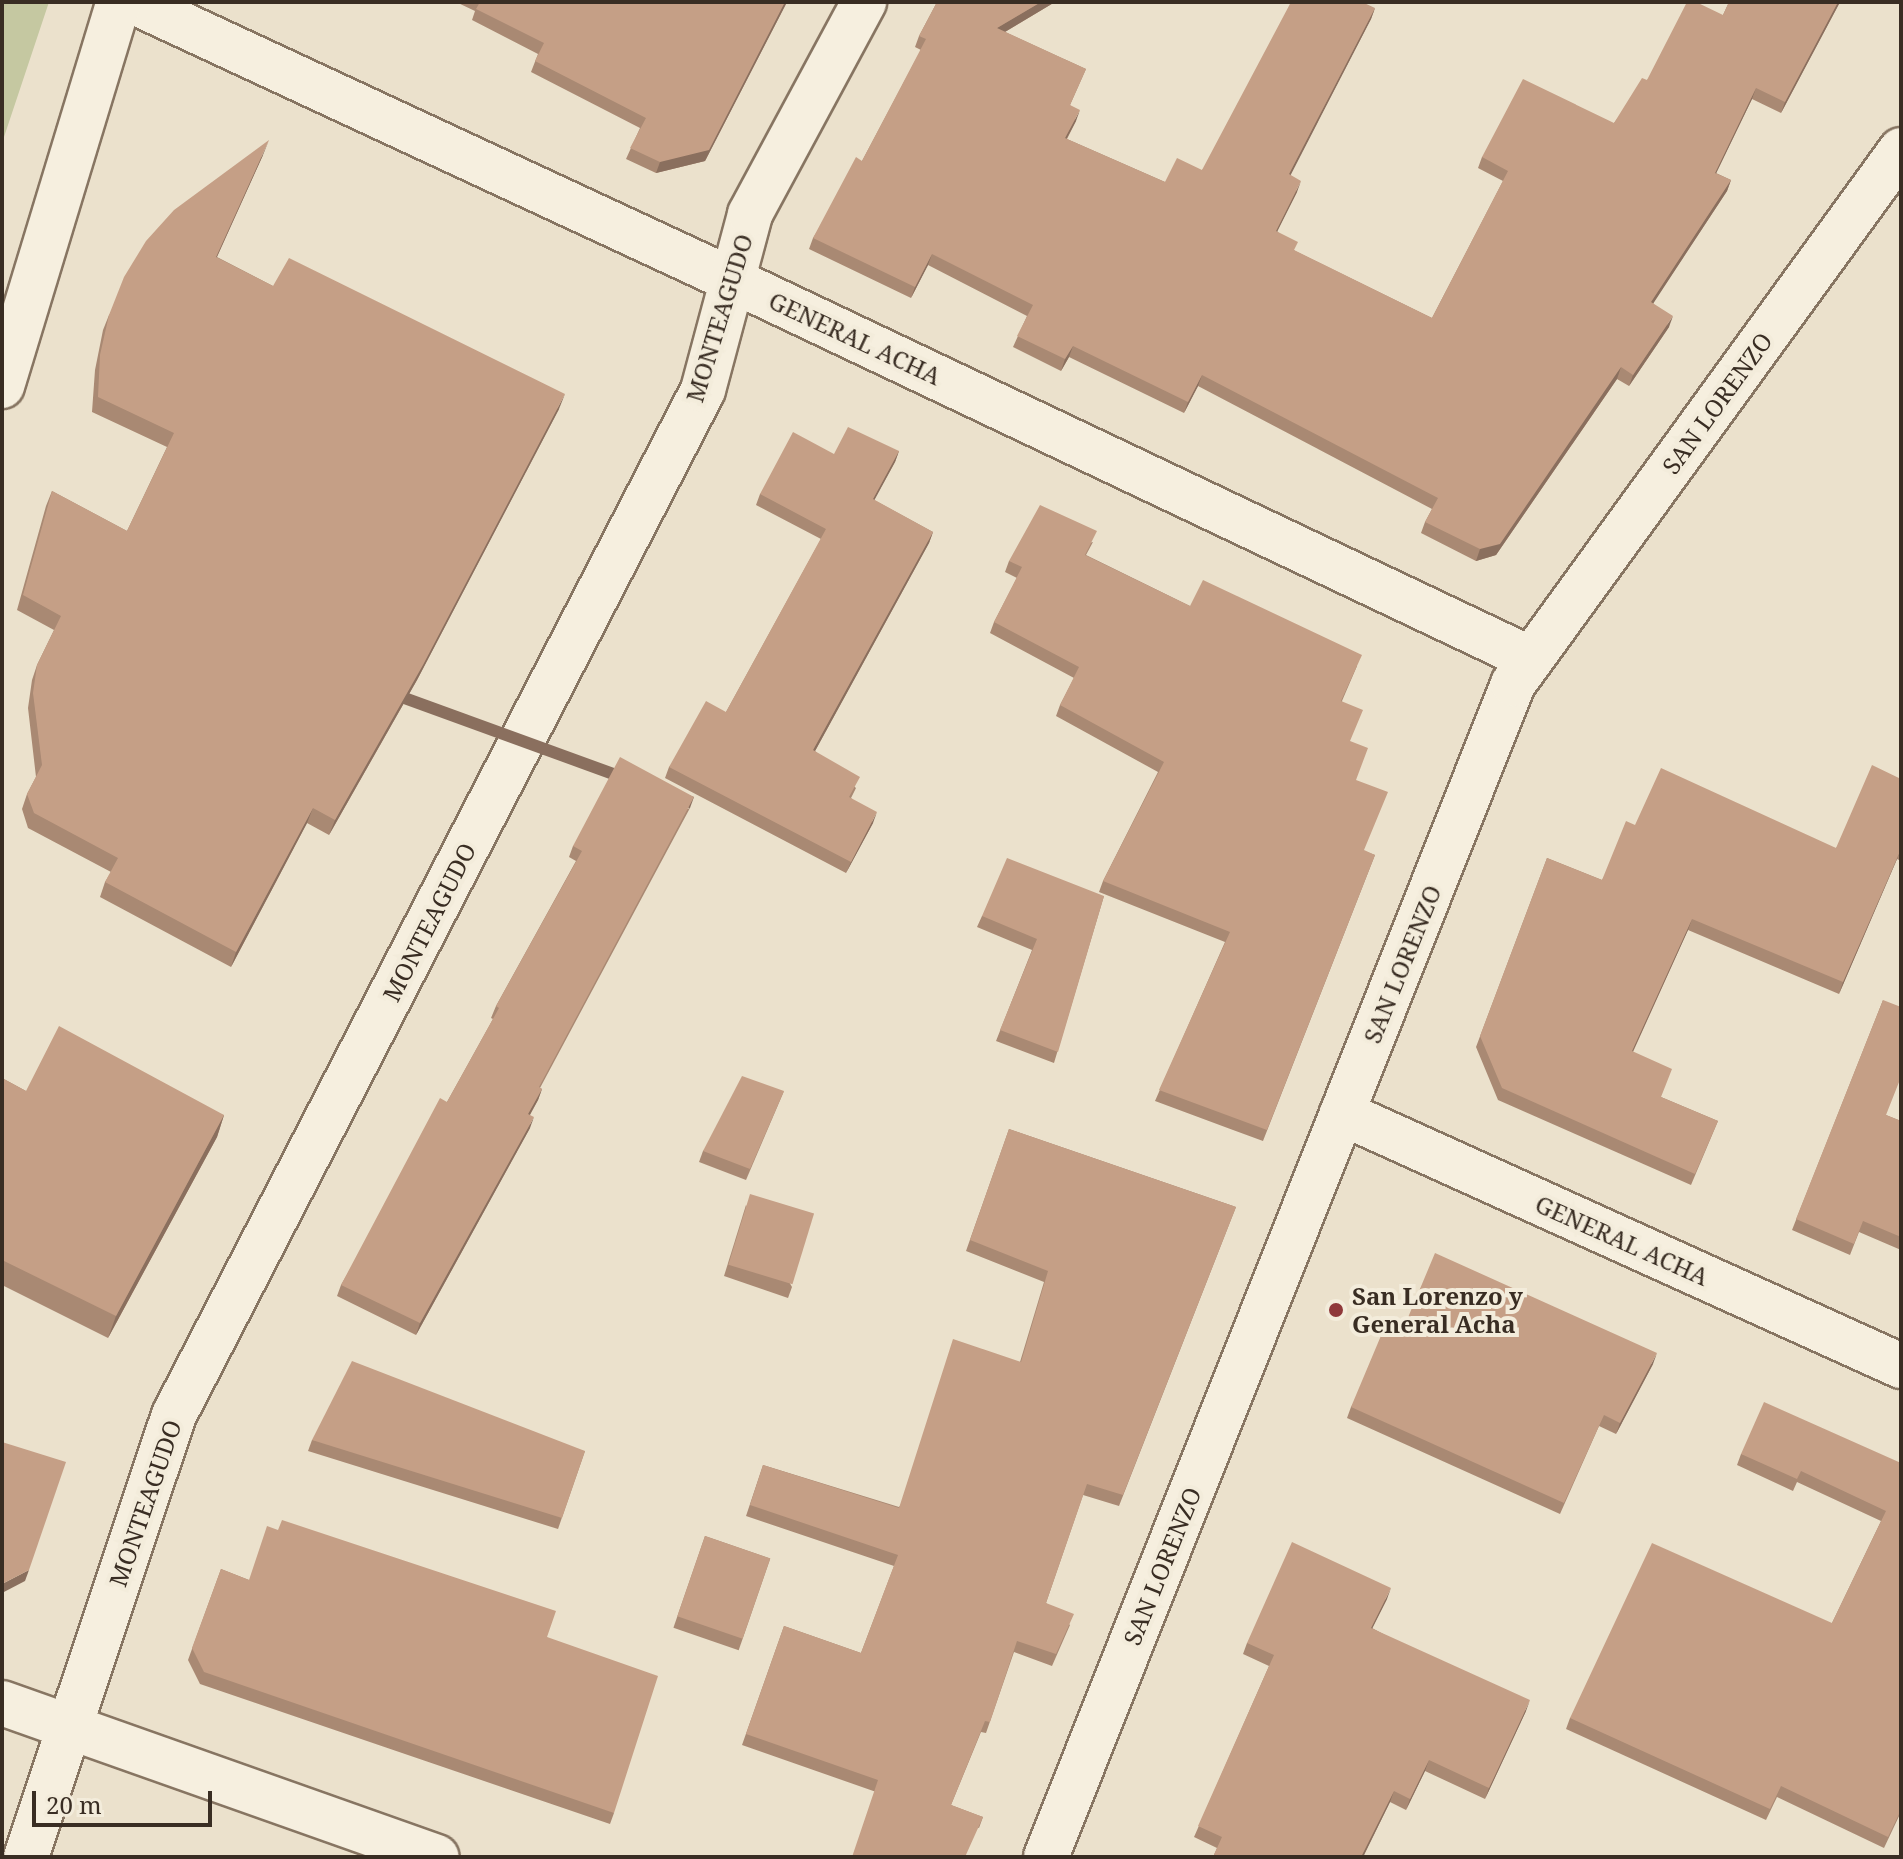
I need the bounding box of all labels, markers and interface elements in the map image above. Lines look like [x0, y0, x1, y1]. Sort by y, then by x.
street label: MONTEAGUDO [680, 230, 758, 406]
street label: GENERAL ACHA [764, 286, 946, 390]
street label: SAN LORENZO [1656, 327, 1778, 479]
street label: MONTEAGUDO [377, 838, 481, 1006]
street label: SAN LORENZO [1357, 881, 1447, 1047]
street label: GENERAL ACHA [1531, 1189, 1713, 1291]
place label: San Lorenzo y General Acha [1352, 1282, 1523, 1338]
marker: San Lorenzo y General Acha [1327, 1301, 1345, 1319]
street label: MONTEAGUDO [103, 1416, 187, 1590]
street label: SAN LORENZO [1117, 1483, 1207, 1649]
scale bar [36, 1775, 216, 1825]
text: 20 m [46, 1788, 102, 1821]

